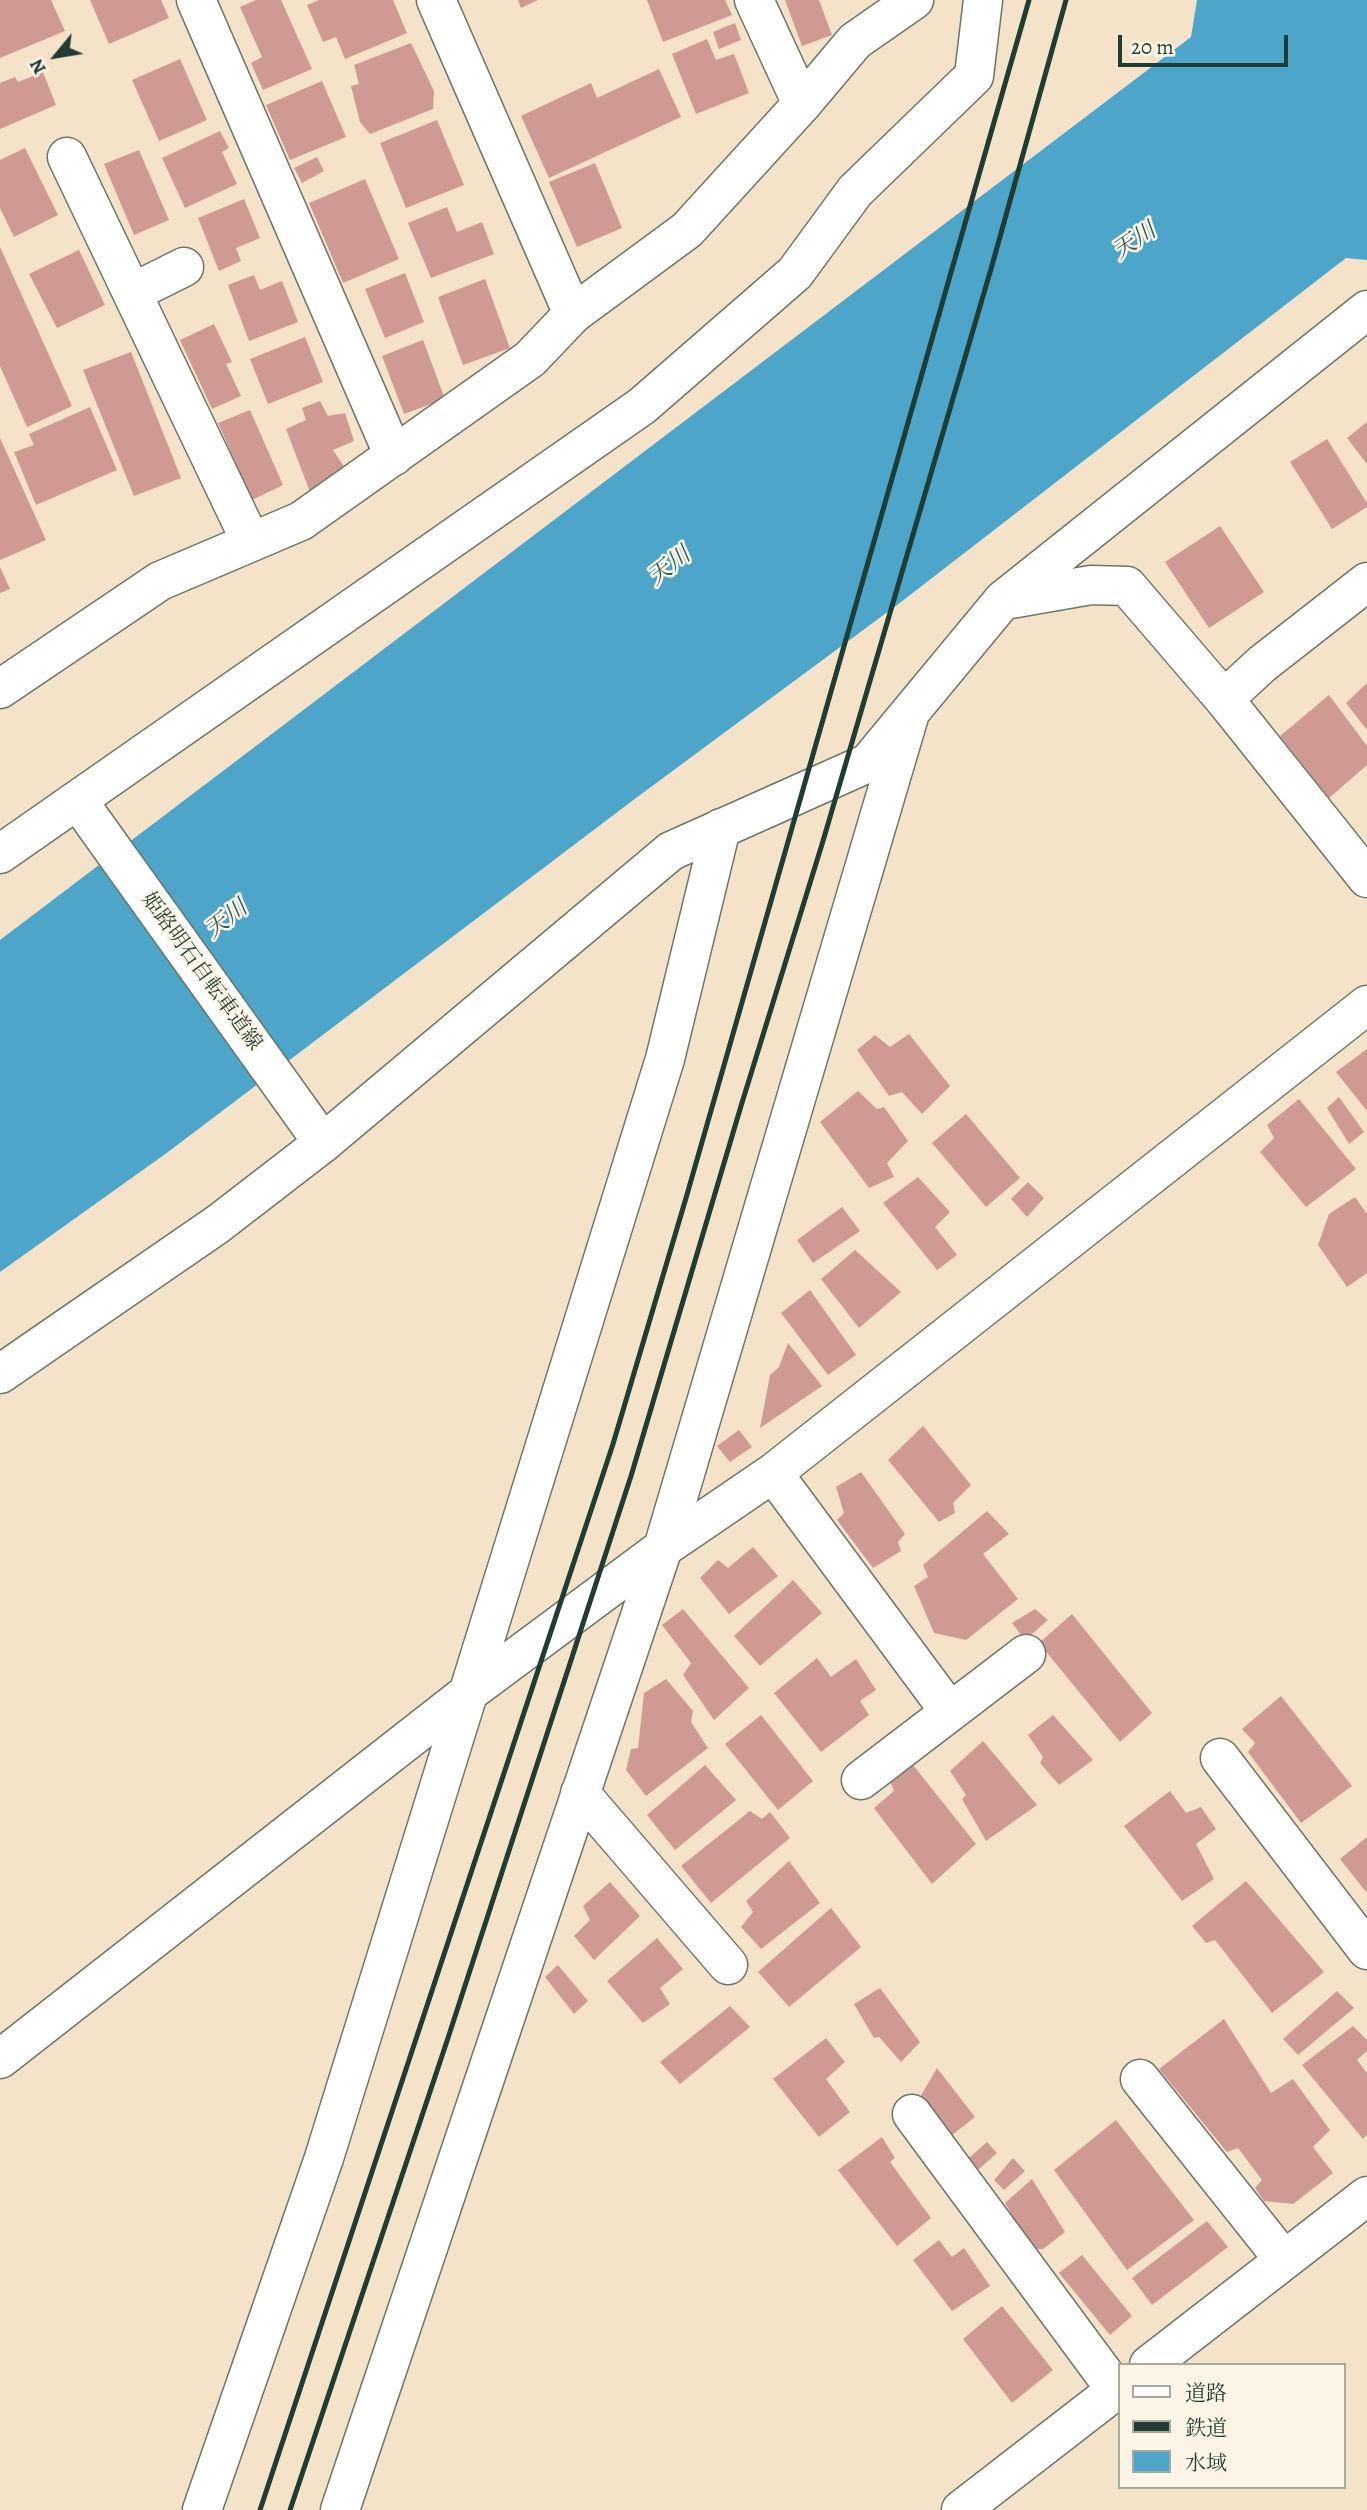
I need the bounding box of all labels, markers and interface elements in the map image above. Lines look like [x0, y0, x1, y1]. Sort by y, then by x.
north arrow [21, 21, 91, 91]
scale bar [1122, 21, 1292, 65]
text: 20 m [1131, 33, 1174, 61]
text: N [23, 54, 53, 79]
water label: 天川 [1108, 218, 1162, 266]
water label: 天川 [643, 542, 697, 592]
street label: 姫路明石自転車道線 [135, 888, 267, 1056]
water label: 天川 [200, 895, 254, 945]
legend [1118, 2363, 1346, 2489]
text: 道路 [1185, 2379, 1227, 2407]
text: 鉄道 [1185, 2414, 1227, 2442]
text: 水域 [1185, 2449, 1227, 2477]

